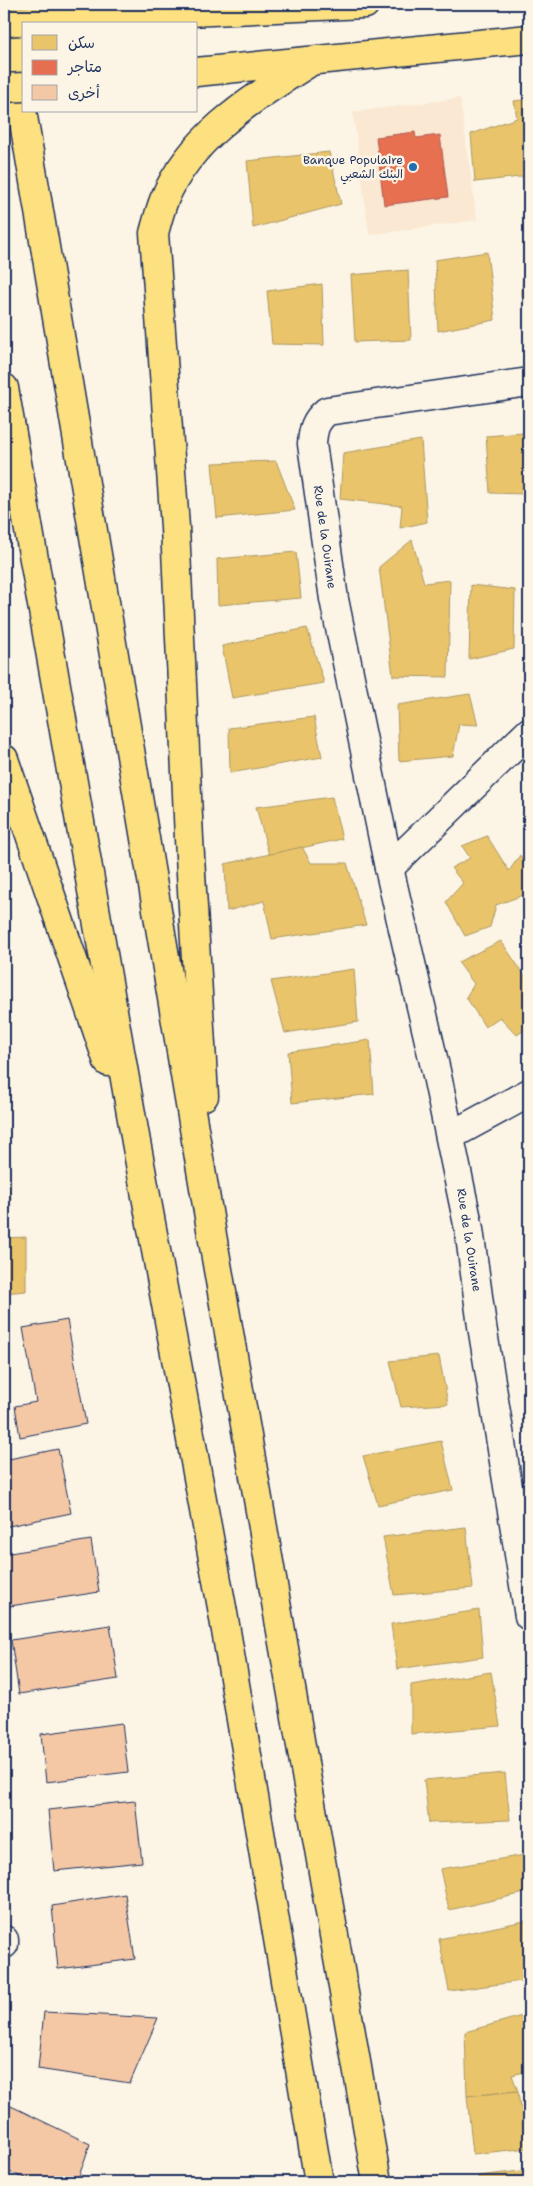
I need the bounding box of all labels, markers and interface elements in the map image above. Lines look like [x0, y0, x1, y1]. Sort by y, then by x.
legend [22, 22, 198, 112]
text: سكن [68, 33, 95, 53]
text: متاجر [66, 57, 102, 77]
text: أخرى [68, 83, 100, 103]
place label: Banque Populaire البنك الشعبي [303, 152, 403, 185]
marker: Banque Populaire البنك الشعبي [407, 161, 419, 173]
street label: Rue de la Ouirane [310, 484, 340, 590]
street label: Rue de la Ouirane [453, 1187, 485, 1293]

